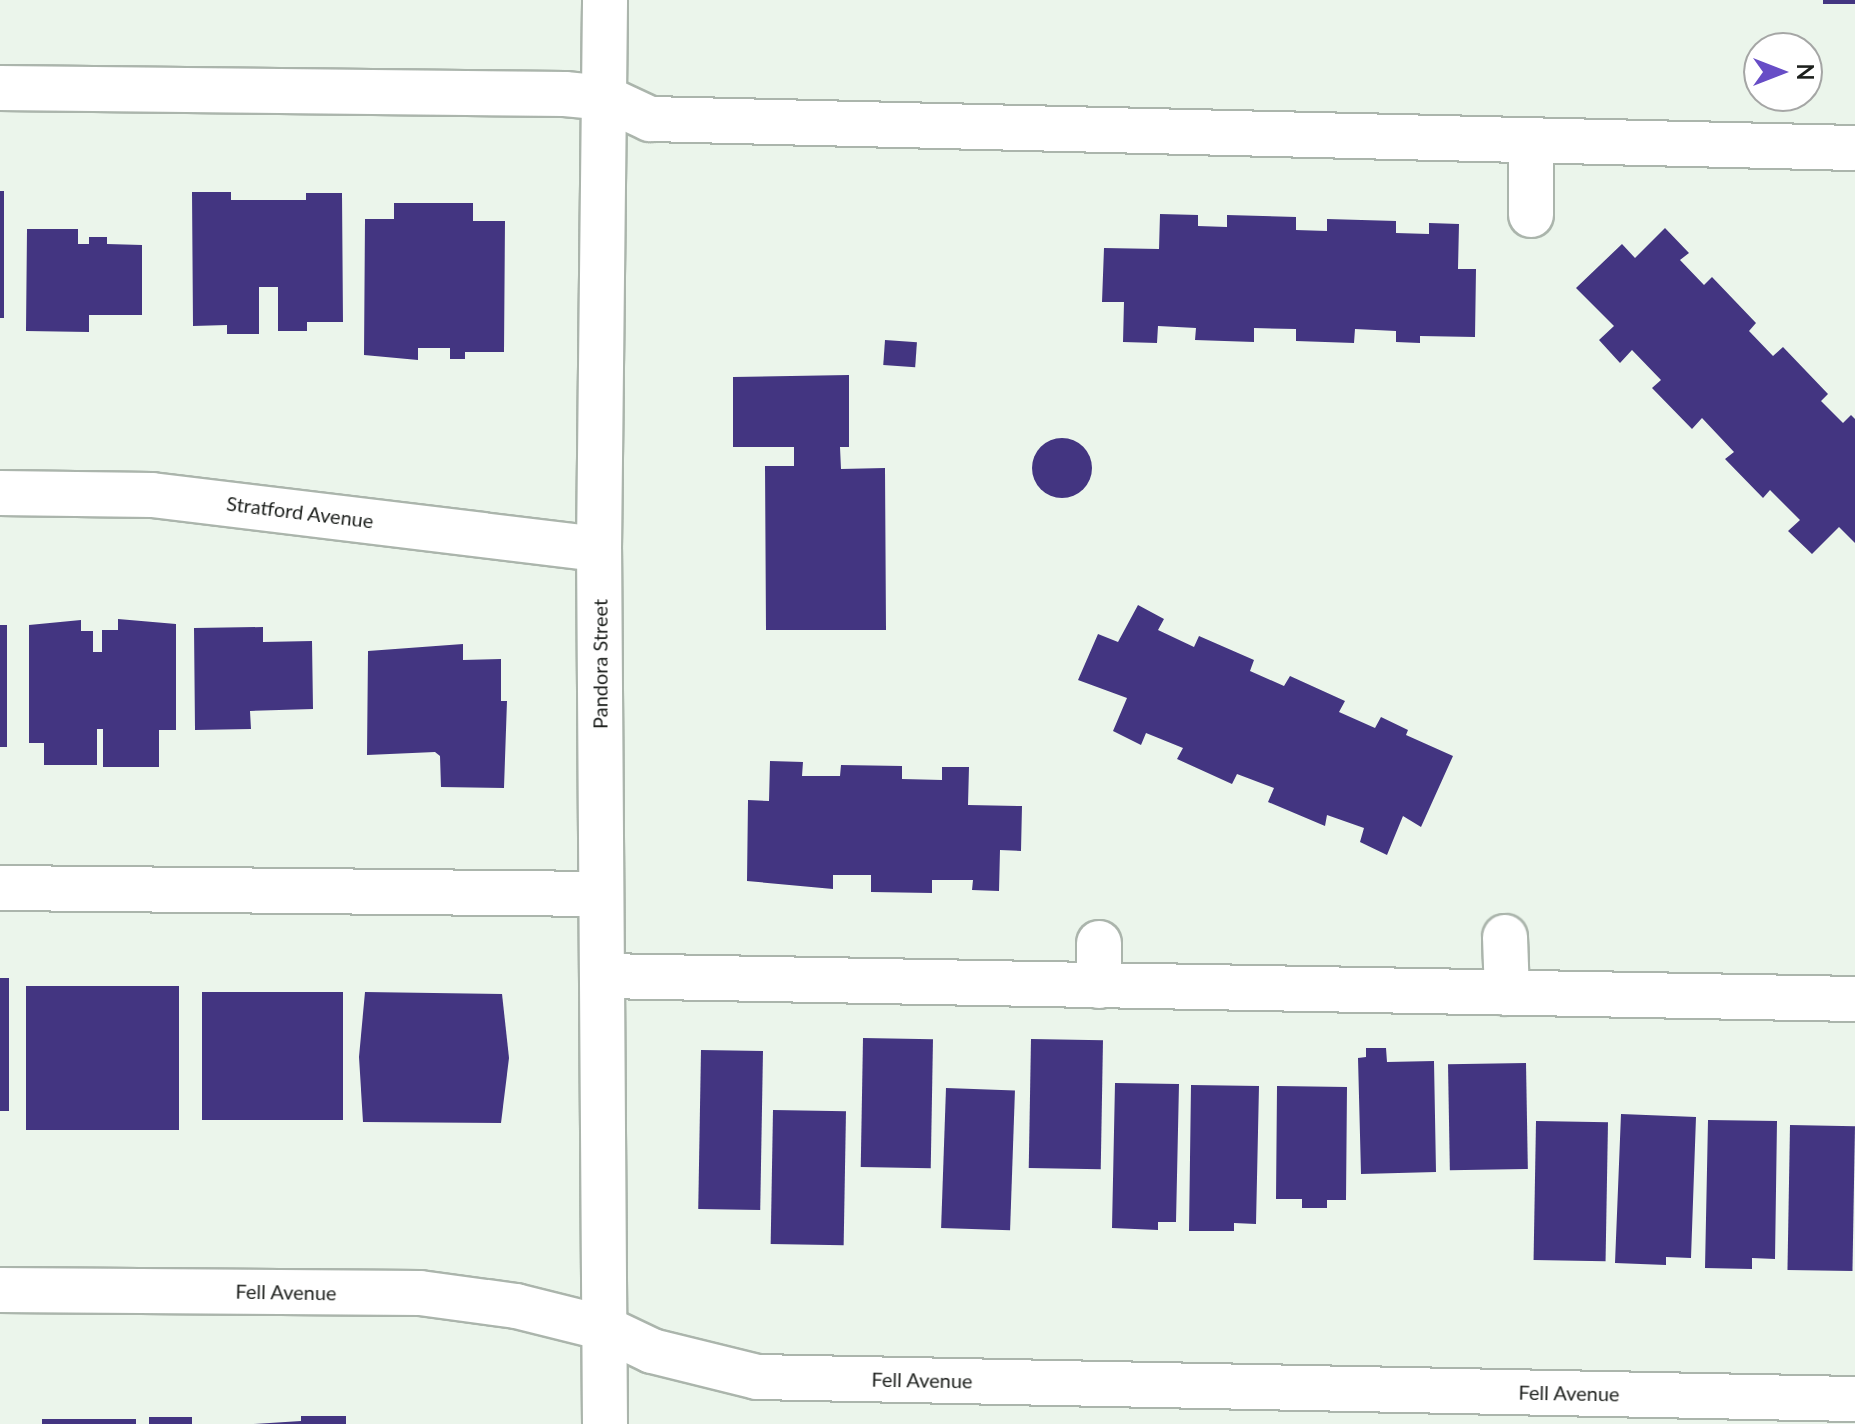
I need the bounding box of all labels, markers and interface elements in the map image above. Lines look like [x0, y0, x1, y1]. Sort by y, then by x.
north arrow [1743, 32, 1823, 112]
text: N [1792, 64, 1819, 80]
street label: Stratford Avenue [225, 491, 375, 533]
street label: Pandora Street [588, 599, 612, 729]
street label: Fell Avenue [235, 1279, 337, 1305]
street label: Fell Avenue [871, 1367, 973, 1393]
street label: Fell Avenue [1518, 1380, 1620, 1406]

